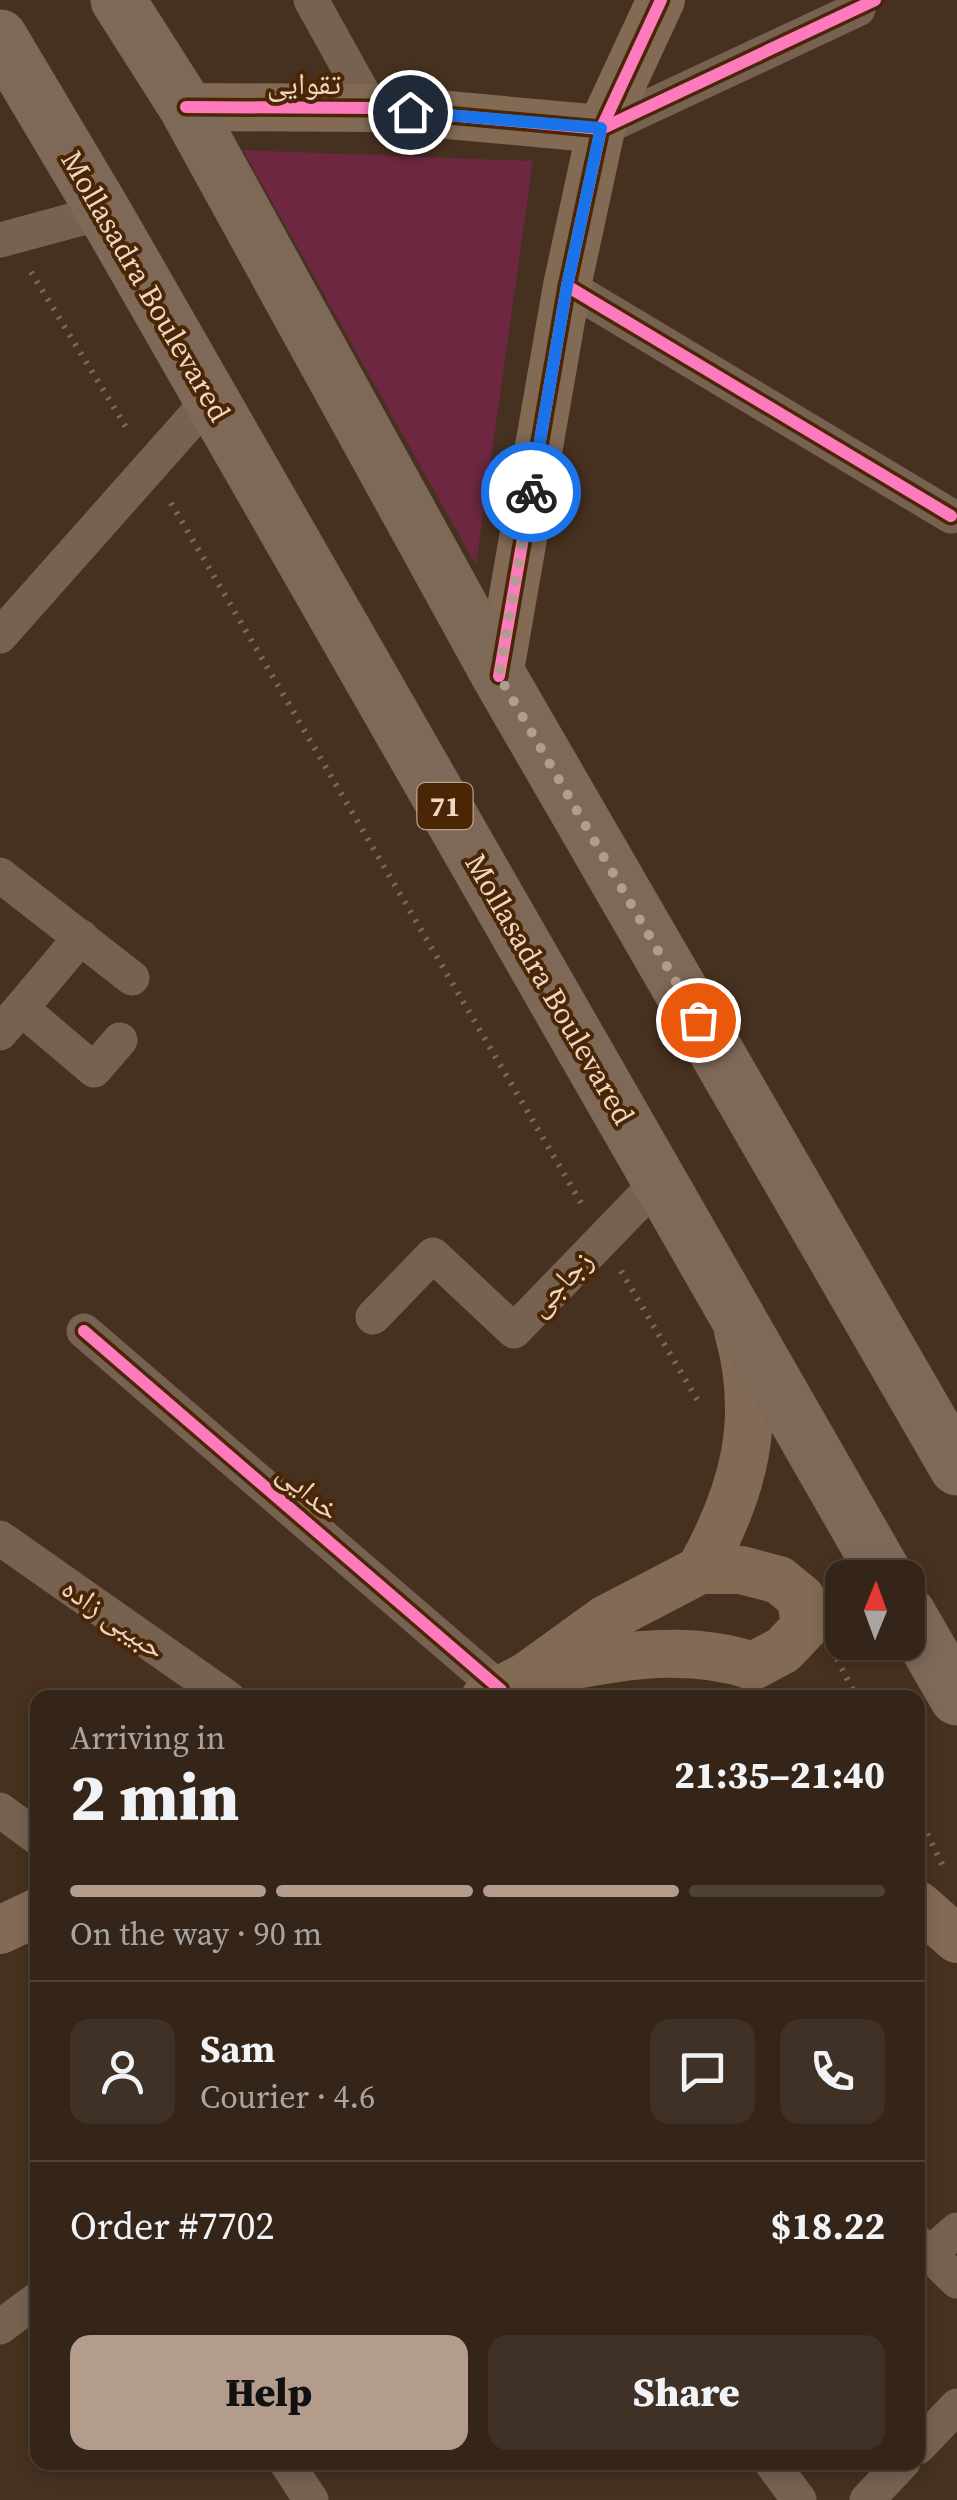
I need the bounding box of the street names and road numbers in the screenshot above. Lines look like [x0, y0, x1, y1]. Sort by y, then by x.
street label: تقوایی [267, 63, 341, 104]
street label: Mollasadra Boulevared [52, 143, 240, 429]
road number: 71 [418, 783, 472, 829]
street label: Mollasadra Boulevared [456, 846, 644, 1132]
street label: زجاجی [518, 1241, 602, 1325]
street label: خدایی [269, 1452, 349, 1530]
street label: حبیبی زاده [54, 1567, 174, 1669]

